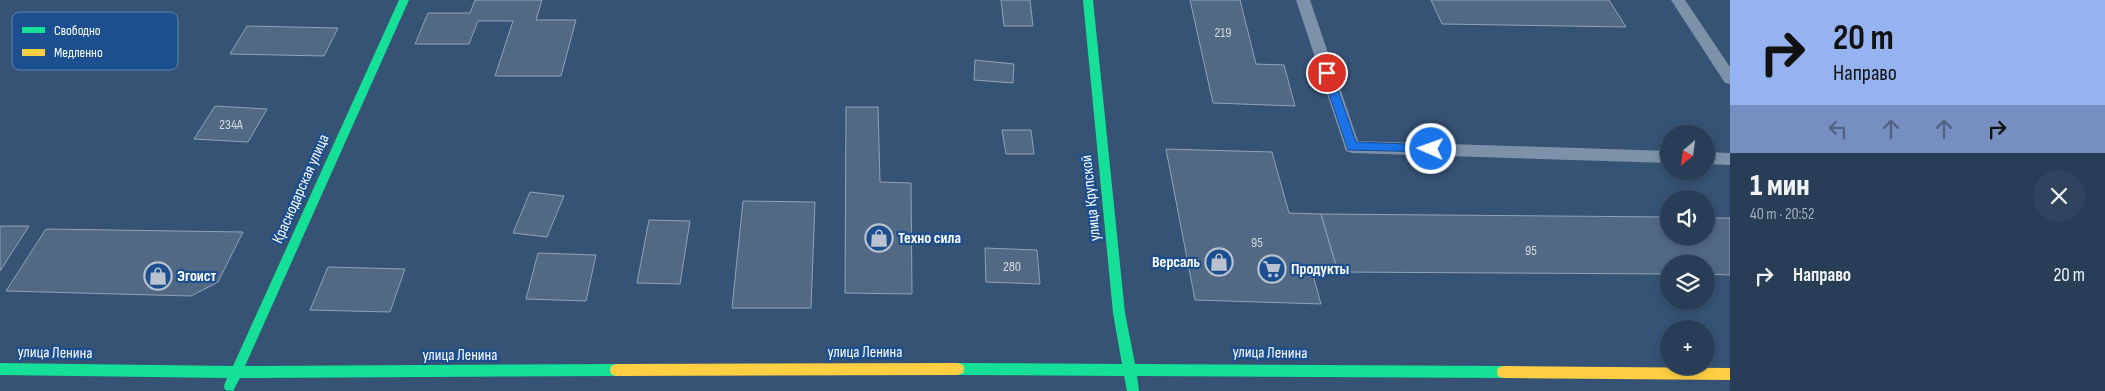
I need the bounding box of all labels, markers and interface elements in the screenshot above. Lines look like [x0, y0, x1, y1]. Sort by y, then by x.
legend [12, 12, 178, 70]
text: 20 m [1833, 17, 1894, 60]
icon: right [1750, 20, 1815, 85]
text: Свободно [54, 22, 101, 39]
house number: 219 [1215, 24, 1231, 41]
text: Медленно [54, 44, 103, 61]
pin [1306, 52, 1348, 94]
icon: arrive [1313, 59, 1341, 87]
text: Направо [1833, 60, 1897, 87]
icon: left [1824, 115, 1852, 143]
icon: ahead [1877, 115, 1905, 143]
icon: ahead [1930, 115, 1958, 143]
icon: right [1983, 115, 2011, 143]
house number: 234А [219, 116, 244, 133]
position arrow [1404, 122, 1456, 174]
north arrow [1660, 125, 1715, 180]
map controls [1660, 125, 1715, 375]
street label: Краснодарская улица [268, 131, 334, 247]
street label: улица Крупской [1077, 154, 1105, 242]
text: 1 мин [1750, 168, 1810, 204]
button: close [2033, 170, 2085, 222]
button: sound [1660, 190, 1715, 245]
text: 40 m · 20:52 [1750, 205, 1814, 224]
shop icon: Техно сила [864, 223, 894, 253]
place label: Техно сила [898, 229, 961, 248]
house number: 95 [1251, 234, 1263, 251]
house number: 95 [1525, 242, 1537, 259]
shop icon: Версаль [1204, 247, 1234, 277]
place label: Версаль [1152, 253, 1200, 272]
supermarket icon: Продукты [1257, 254, 1287, 284]
button: layers [1660, 255, 1715, 310]
house number: 280 [1003, 258, 1021, 275]
place label: Продукты [1291, 260, 1349, 279]
shop icon: Эгоист [143, 261, 173, 291]
icon: right [1750, 262, 1778, 290]
text: Направо [1793, 264, 1851, 287]
text: 20 m [2053, 264, 2085, 287]
place label: Эгоист [177, 267, 217, 286]
button: + [1660, 320, 1715, 375]
street label: улица Ленина [17, 343, 93, 363]
street label: улица Ленина [828, 343, 902, 362]
street label: улица Ленина [1232, 343, 1308, 363]
street label: улица Ленина [423, 346, 497, 365]

